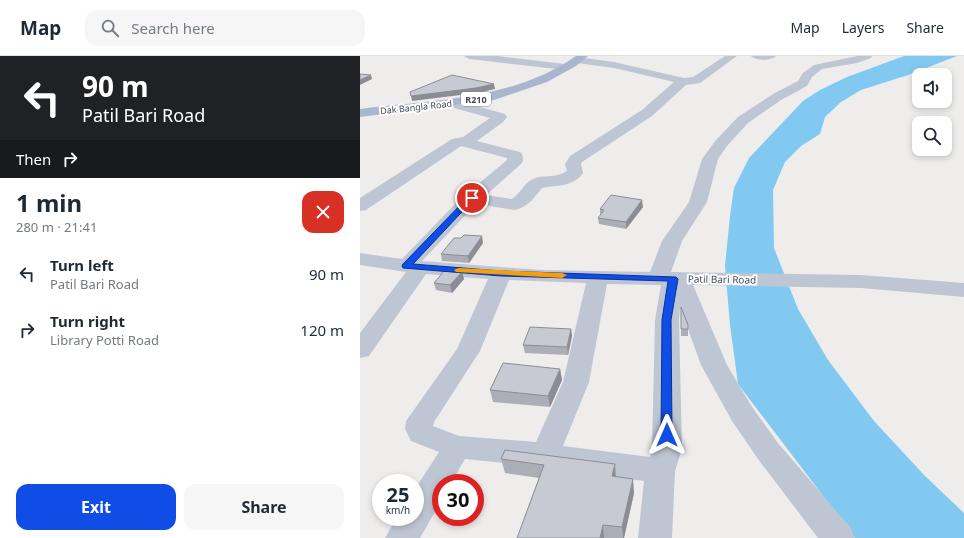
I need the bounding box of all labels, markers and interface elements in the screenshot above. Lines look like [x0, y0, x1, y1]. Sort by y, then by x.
search box [85, 10, 365, 46]
text: Map [20, 15, 61, 41]
icon: search [99, 17, 121, 39]
text: Search here [131, 18, 215, 38]
text: Map [791, 18, 820, 37]
text: Layers [842, 18, 884, 37]
text: Share [906, 18, 944, 37]
text: 90 m [82, 67, 149, 105]
map controls [912, 68, 952, 156]
button: sound [912, 68, 952, 108]
icon: left [16, 72, 68, 124]
road number: R210 [461, 92, 491, 106]
street label: Dak Bangla Road [379, 97, 453, 117]
text: Patil Bari Road [82, 103, 205, 127]
button: search [912, 116, 952, 156]
icon: right [59, 148, 81, 170]
text: Then [16, 149, 51, 169]
pin [455, 181, 489, 215]
text: 1 min [16, 186, 82, 219]
icon: arrive [461, 187, 483, 209]
button: close [302, 191, 344, 233]
text: 280 m · 21:41 [16, 218, 97, 236]
text: Turn left [50, 255, 114, 275]
icon: left [16, 263, 38, 285]
text: 90 m [309, 264, 344, 284]
street label: Patil Bari Road [688, 271, 756, 287]
text: Patil Bari Road [50, 275, 139, 293]
text: Turn right [50, 311, 125, 331]
icon: right [16, 319, 38, 341]
text: 120 m [300, 320, 344, 340]
text: Library Potti Road [50, 331, 159, 349]
position arrow [646, 414, 688, 456]
speed limit sign: 30 [432, 474, 484, 526]
text: 25 [387, 481, 409, 508]
button: Exit [16, 484, 176, 530]
button: Share [184, 484, 344, 530]
text: km/h [386, 503, 410, 517]

